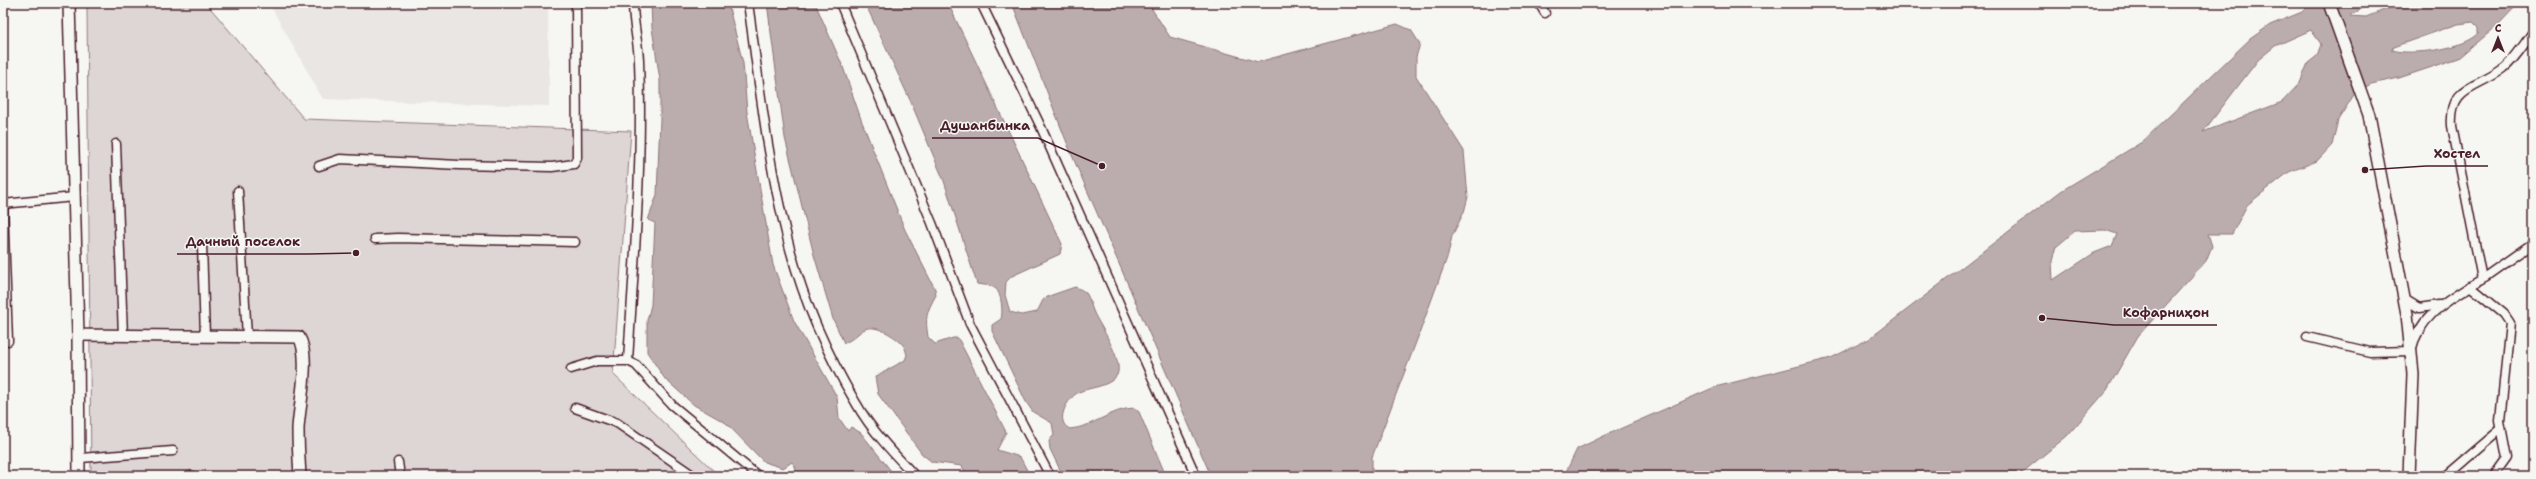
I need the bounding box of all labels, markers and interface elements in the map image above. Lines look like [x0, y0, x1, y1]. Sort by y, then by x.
north arrow [2478, 18, 2518, 58]
text: С [2495, 21, 2502, 36]
callout: Душанбинка [932, 113, 1038, 138]
text: Душанбинка [940, 117, 1030, 134]
callout: Хостел [2426, 141, 2488, 166]
text: Хостел [2434, 145, 2480, 162]
callout: Дачный поселок [177, 229, 308, 254]
text: Дачный поселок [186, 233, 300, 250]
callout: Кофарниҳон [2114, 300, 2217, 325]
text: Кофарниҳон [2123, 304, 2209, 321]

